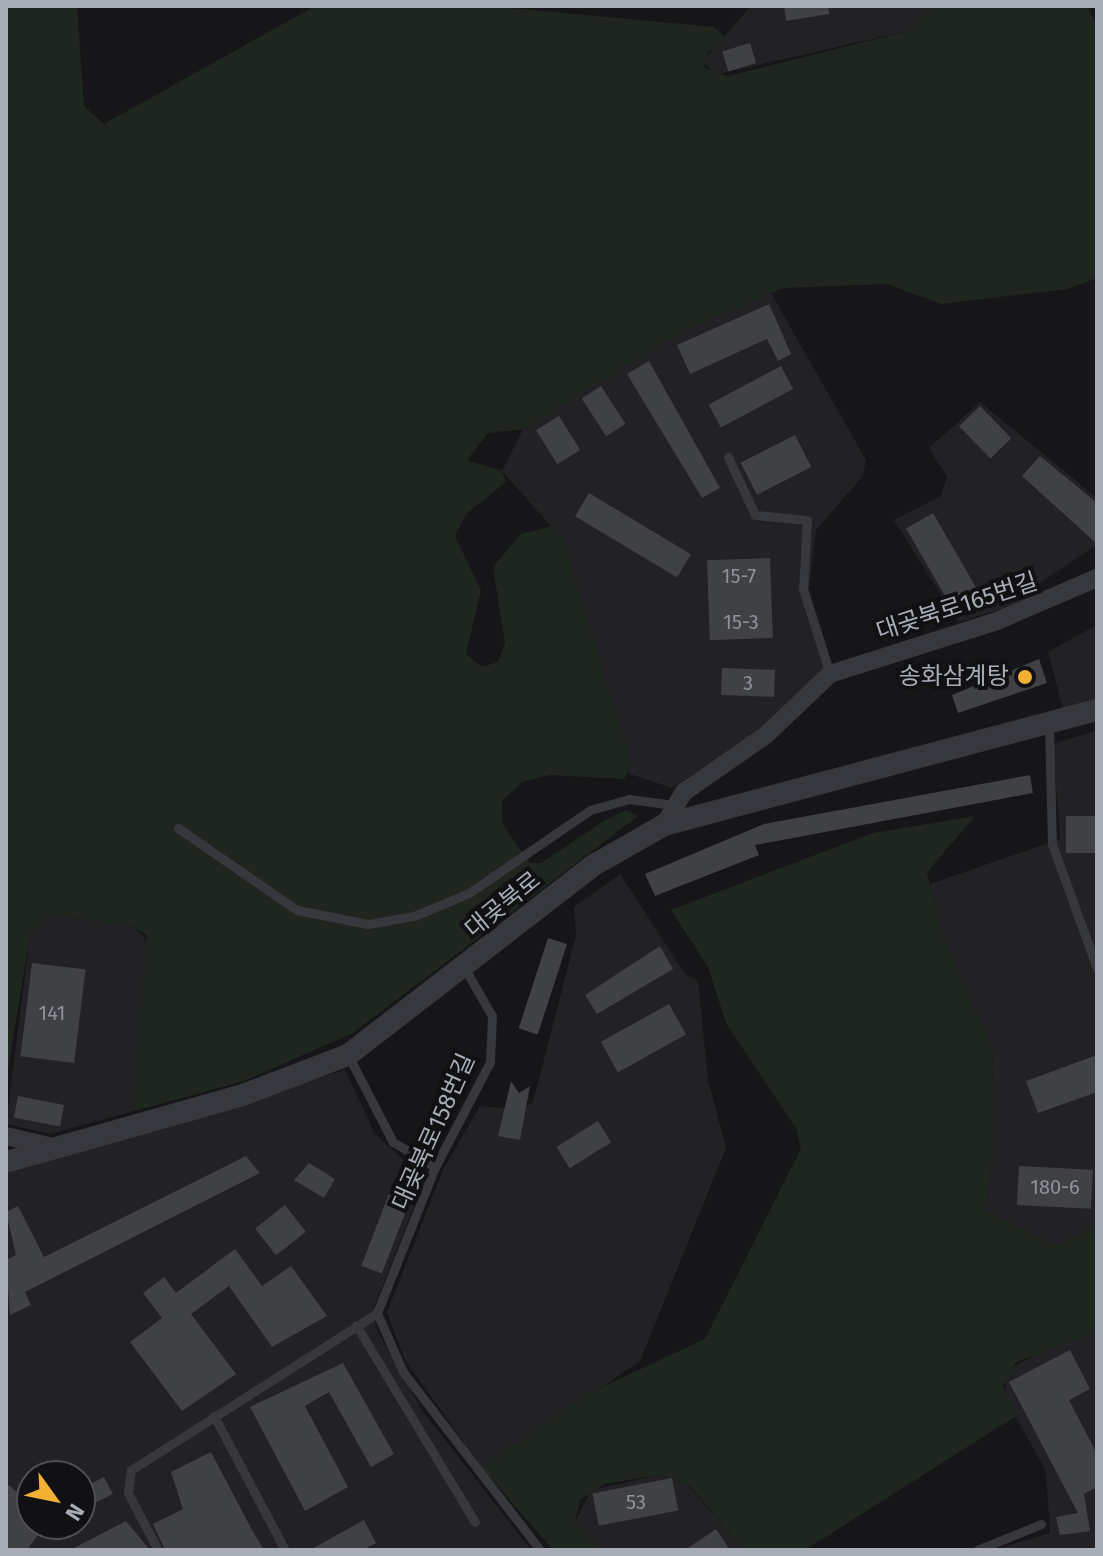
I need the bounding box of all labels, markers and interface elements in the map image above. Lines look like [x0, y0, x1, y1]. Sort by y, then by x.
house number: 15-7 [722, 564, 756, 588]
street label: 대곶북로165번길 [873, 567, 1041, 647]
house number: 15-3 [723, 610, 759, 634]
place label: 송화삼계탕 [899, 663, 1009, 691]
marker: 송화삼계탕 [1016, 668, 1034, 686]
house number: 3 [743, 671, 753, 695]
street label: 대곶북로 [460, 866, 546, 944]
house number: 141 [39, 1001, 65, 1025]
street label: 대곶북로158번길 [387, 1049, 481, 1215]
house number: 180-6 [1030, 1175, 1080, 1199]
north arrow [16, 1460, 96, 1540]
house number: 53 [626, 1490, 646, 1514]
text: N [60, 1499, 90, 1526]

